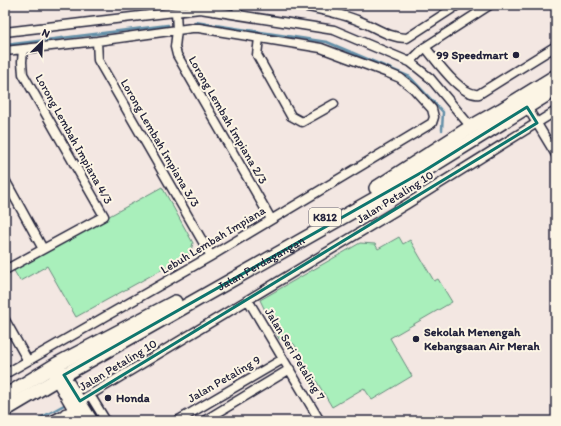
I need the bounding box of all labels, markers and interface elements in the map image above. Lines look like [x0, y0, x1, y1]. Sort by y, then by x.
north arrow [22, 22, 62, 62]
text: N [40, 26, 52, 41]
place label: 99 Speedmart [436, 48, 509, 63]
marker: 99 Speedmart [511, 50, 521, 60]
street label: Lorong Lembah Impiana 2/3 [186, 54, 271, 187]
street label: Lorong Lembah Impiana 4/3 [32, 72, 116, 207]
street label: Lorong Lembah Impiana 3/3 [118, 76, 203, 210]
street label: Jalan Petaling 10 [354, 168, 436, 226]
street label: Lebuh Lembah Impiana [158, 203, 268, 277]
road number: K812 [309, 208, 341, 226]
street label: Jalan Perdagangan [215, 233, 308, 294]
street label: Jalan Seri Petaling 7 [262, 305, 328, 403]
place label: Sekolah Menengah Kebangsaan Air Merah [424, 325, 540, 354]
marker: Sekolah Menengah Kebangsaan Air Merah [411, 334, 421, 344]
street label: Jalan Petaling 10 [77, 336, 159, 394]
street label: Jalan Petaling 9 [185, 353, 263, 405]
place label: Honda [116, 391, 150, 405]
marker: Honda [103, 393, 113, 403]

